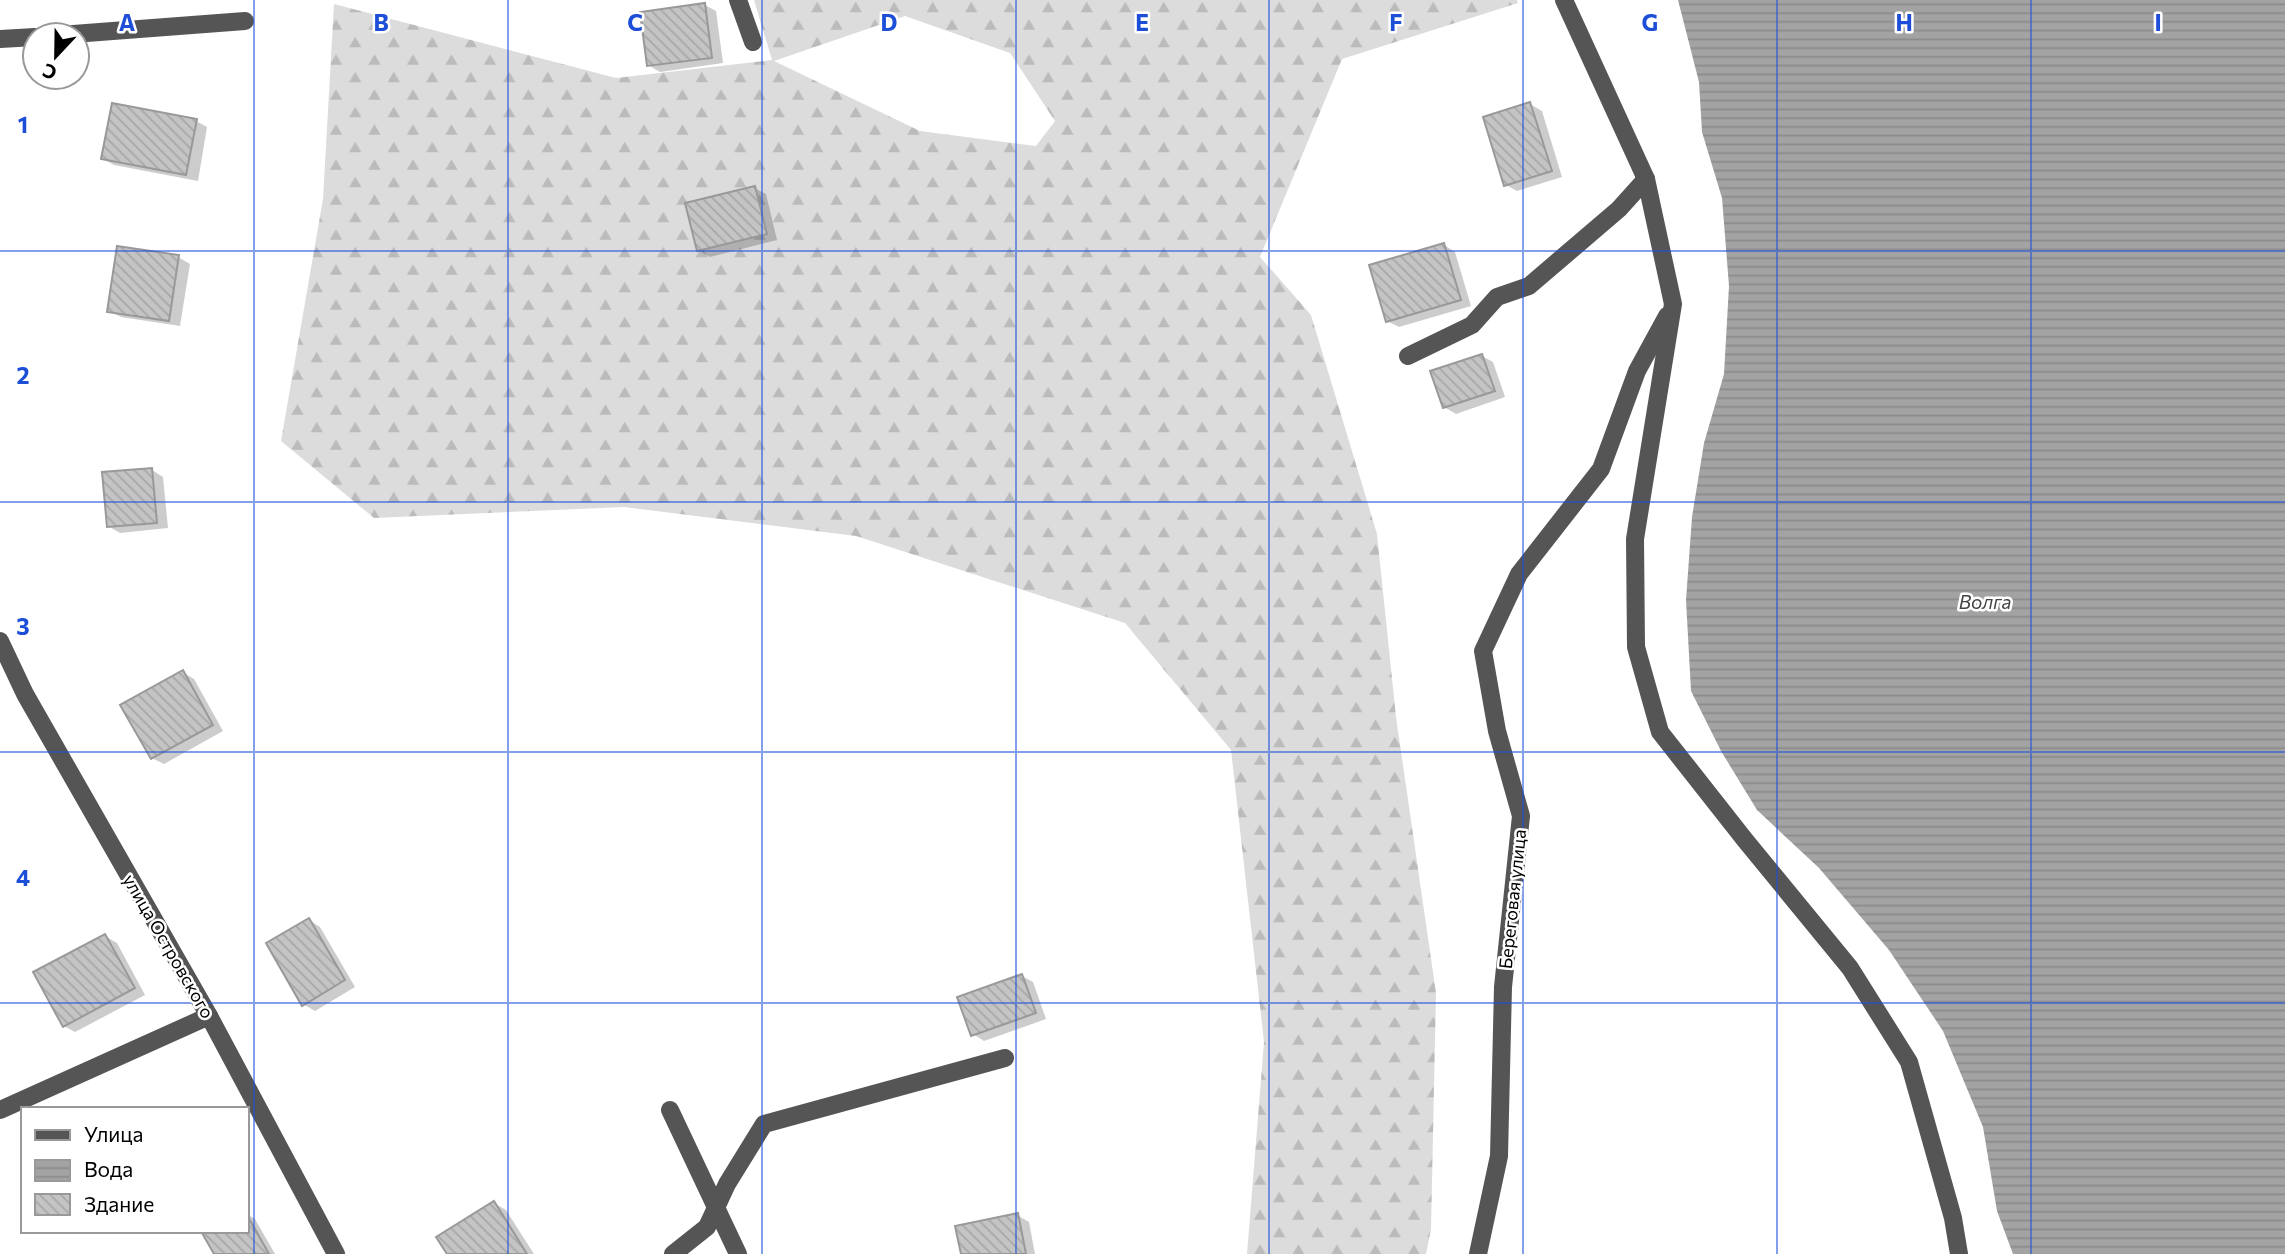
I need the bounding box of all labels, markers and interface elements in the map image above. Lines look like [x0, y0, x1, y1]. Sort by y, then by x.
text: A [119, 8, 136, 36]
text: B [373, 8, 389, 36]
text: C [627, 8, 643, 36]
text: D [881, 8, 898, 36]
text: E [1135, 8, 1149, 36]
text: F [1389, 8, 1403, 36]
text: G [1642, 8, 1658, 36]
text: H [1895, 8, 1913, 36]
text: I [2154, 8, 2162, 36]
north arrow [21, 21, 91, 91]
text: С [39, 59, 60, 85]
text: 1 [18, 110, 28, 138]
text: 2 [16, 361, 30, 389]
water label: Волга [1959, 590, 2011, 613]
text: 3 [16, 612, 30, 640]
street label: Береговая улица [1494, 828, 1530, 970]
text: 4 [16, 863, 30, 891]
street label: улица Островского [119, 870, 219, 1022]
legend [21, 1107, 248, 1233]
text: Улица [84, 1121, 143, 1146]
text: Вода [84, 1156, 133, 1181]
text: Здание [84, 1191, 154, 1216]

